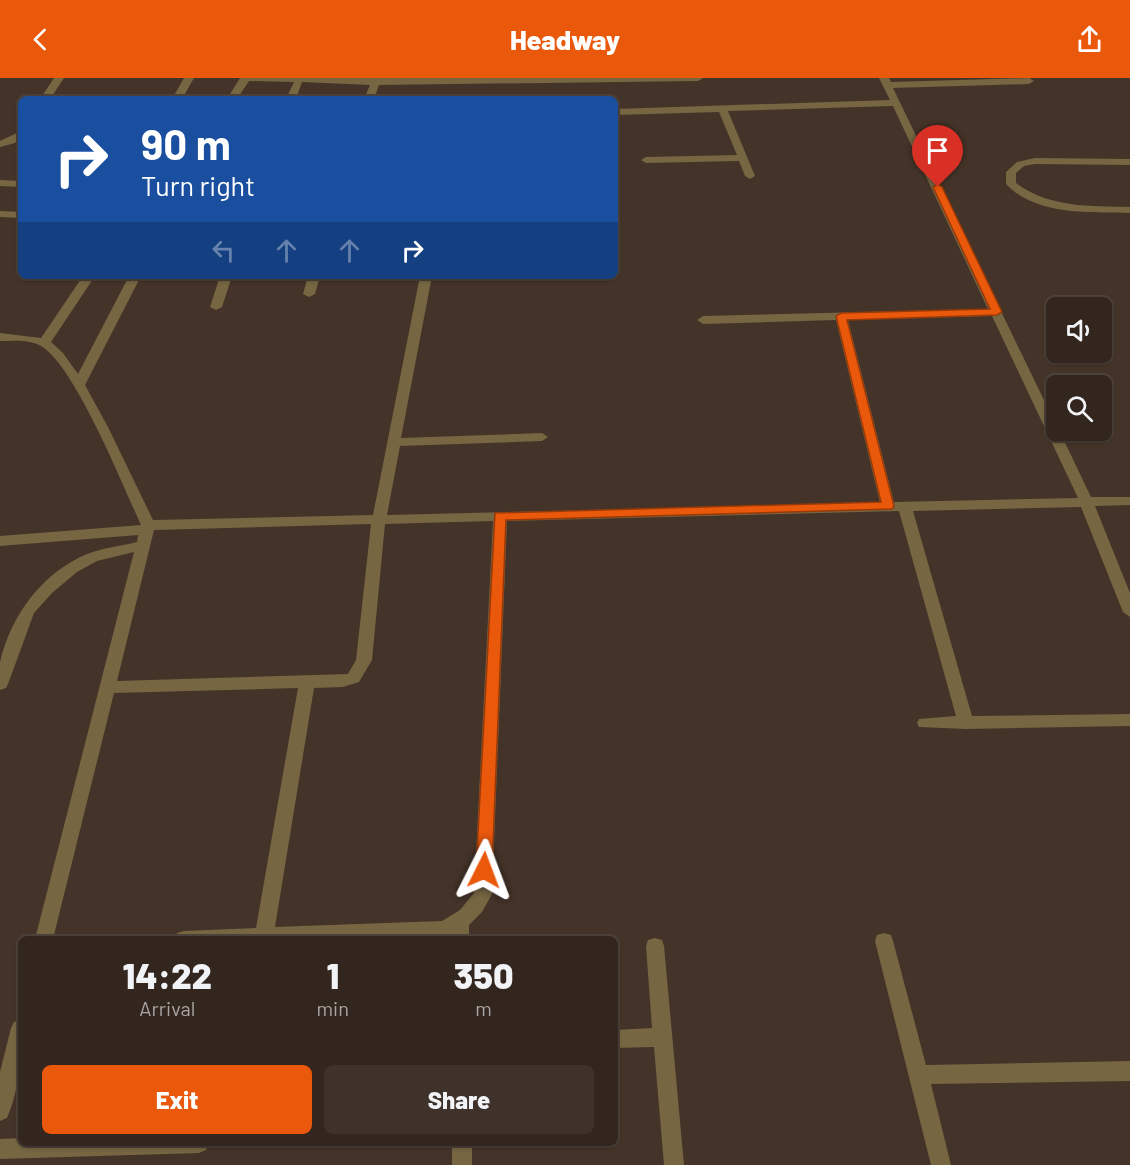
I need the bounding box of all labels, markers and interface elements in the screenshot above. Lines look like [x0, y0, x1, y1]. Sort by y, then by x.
icon: back [24, 23, 57, 56]
text: Headway [510, 23, 620, 55]
icon: share [1073, 23, 1106, 56]
text: 90 m [141, 118, 231, 168]
icon: right [42, 120, 120, 198]
pin [912, 125, 963, 187]
icon: arrive [921, 134, 954, 167]
text: Turn right [141, 169, 255, 201]
icon: left [207, 234, 240, 267]
icon: ahead [270, 234, 303, 267]
icon: ahead [333, 234, 366, 267]
icon: right [396, 234, 429, 267]
map controls [1046, 297, 1112, 441]
button: sound [1046, 297, 1112, 363]
button: search [1046, 375, 1112, 441]
position arrow [452, 838, 516, 902]
text: 14:22 [123, 953, 212, 996]
text: 1 [326, 953, 339, 996]
text: 350 [454, 953, 513, 996]
text: Arrival [139, 996, 195, 1020]
text: min [317, 996, 349, 1020]
text: m [475, 996, 492, 1020]
button: Exit [42, 1065, 312, 1134]
button: Share [324, 1065, 594, 1134]

